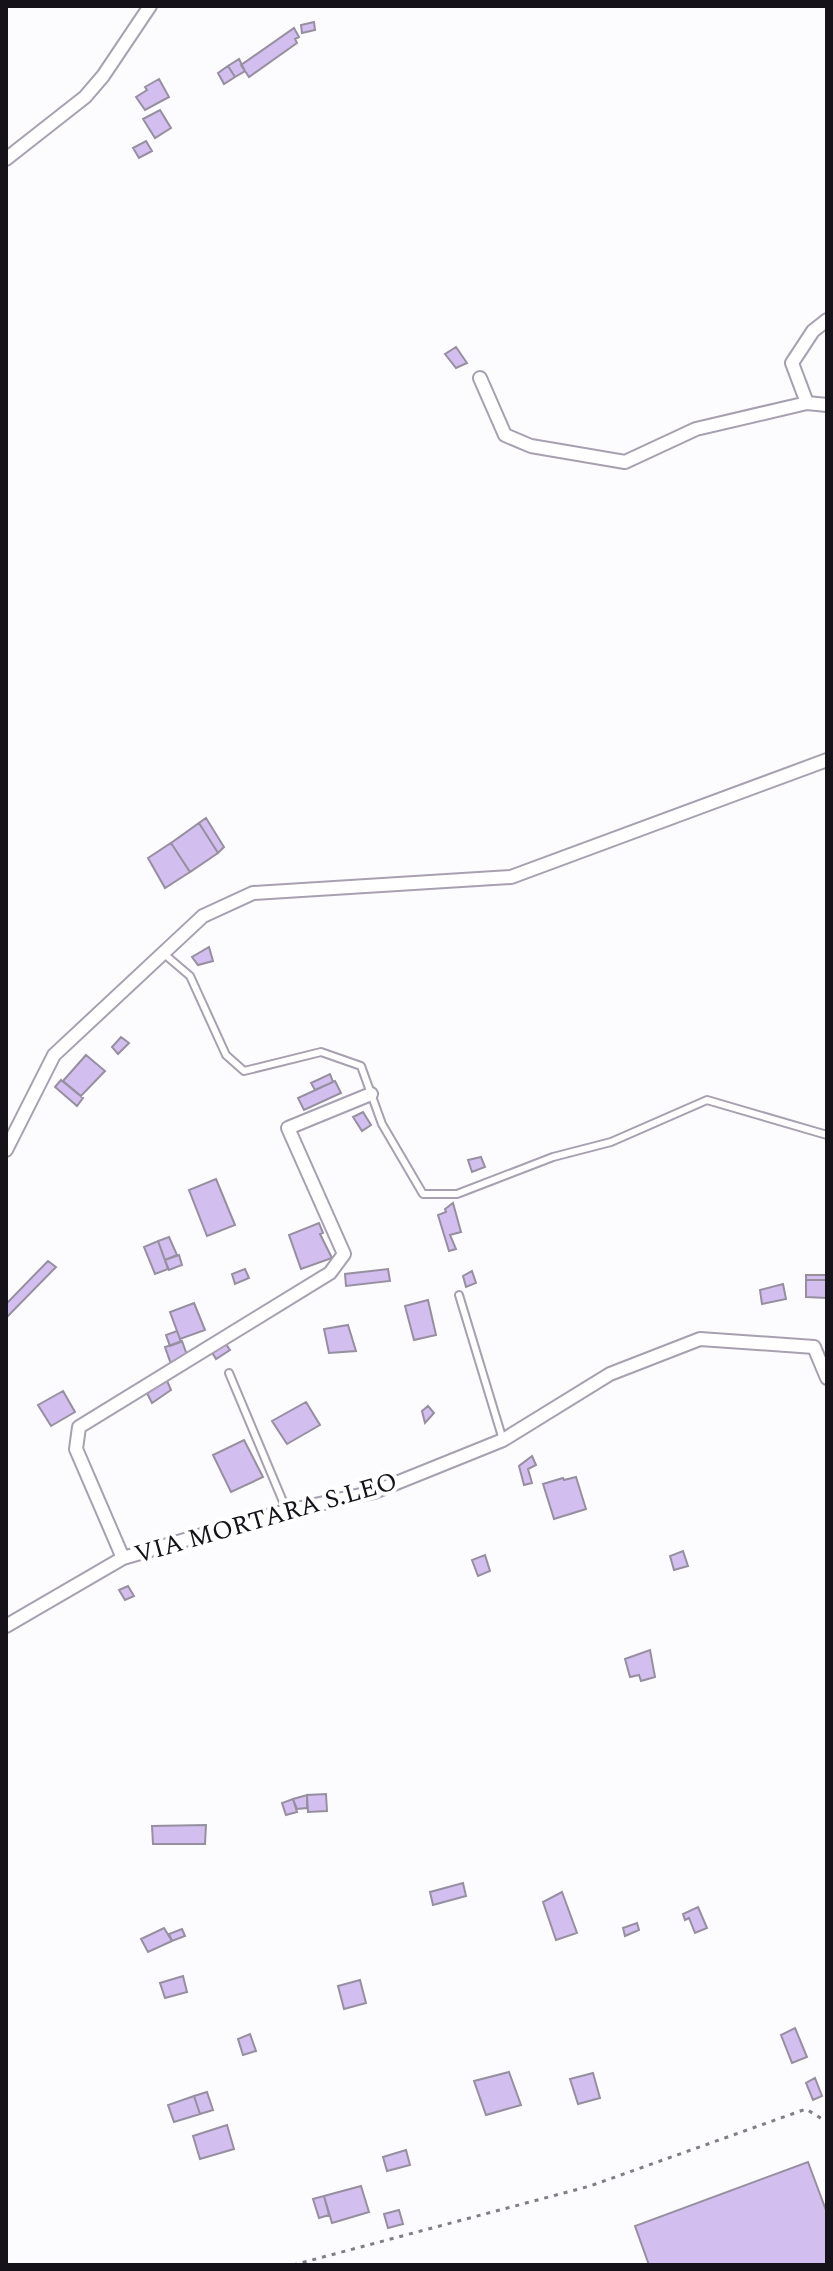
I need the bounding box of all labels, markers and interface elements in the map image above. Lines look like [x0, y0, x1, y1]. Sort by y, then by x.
street label: VIA MORTARA S.LEO [130, 1461, 402, 1575]

